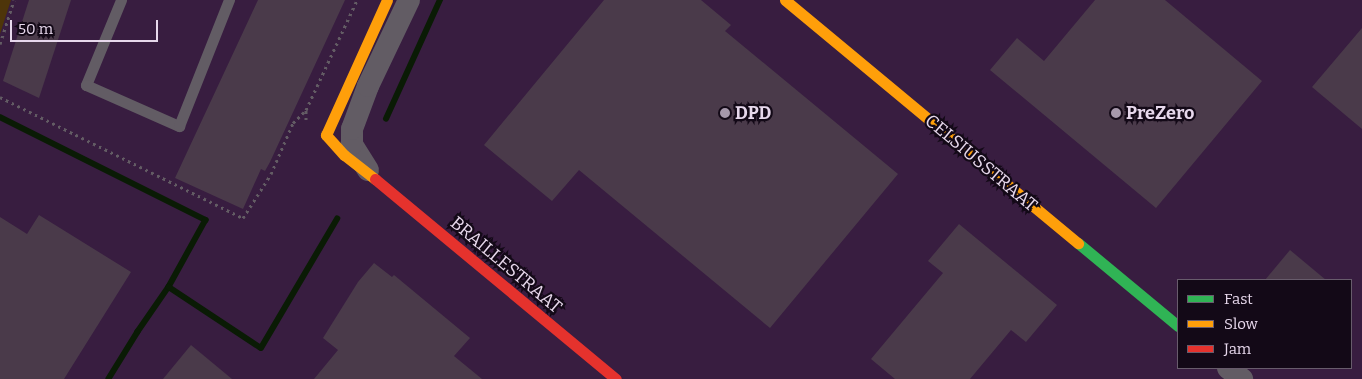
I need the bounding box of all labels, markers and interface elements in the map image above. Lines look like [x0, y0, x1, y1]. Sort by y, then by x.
scale bar [12, 10, 160, 42]
text: 50 m [18, 20, 53, 38]
place label: DPD [735, 102, 771, 124]
place label: PreZero [1126, 102, 1194, 124]
marker: DPD [719, 107, 731, 119]
marker: PreZero [1110, 107, 1122, 119]
street label: CELSIUSSTRAAT [921, 110, 1041, 216]
street label: BRAILLESTRAAT [446, 212, 566, 318]
legend [1177, 279, 1352, 369]
text: Fast [1224, 290, 1253, 308]
text: Slow [1224, 315, 1258, 333]
text: Jam [1224, 340, 1251, 358]

